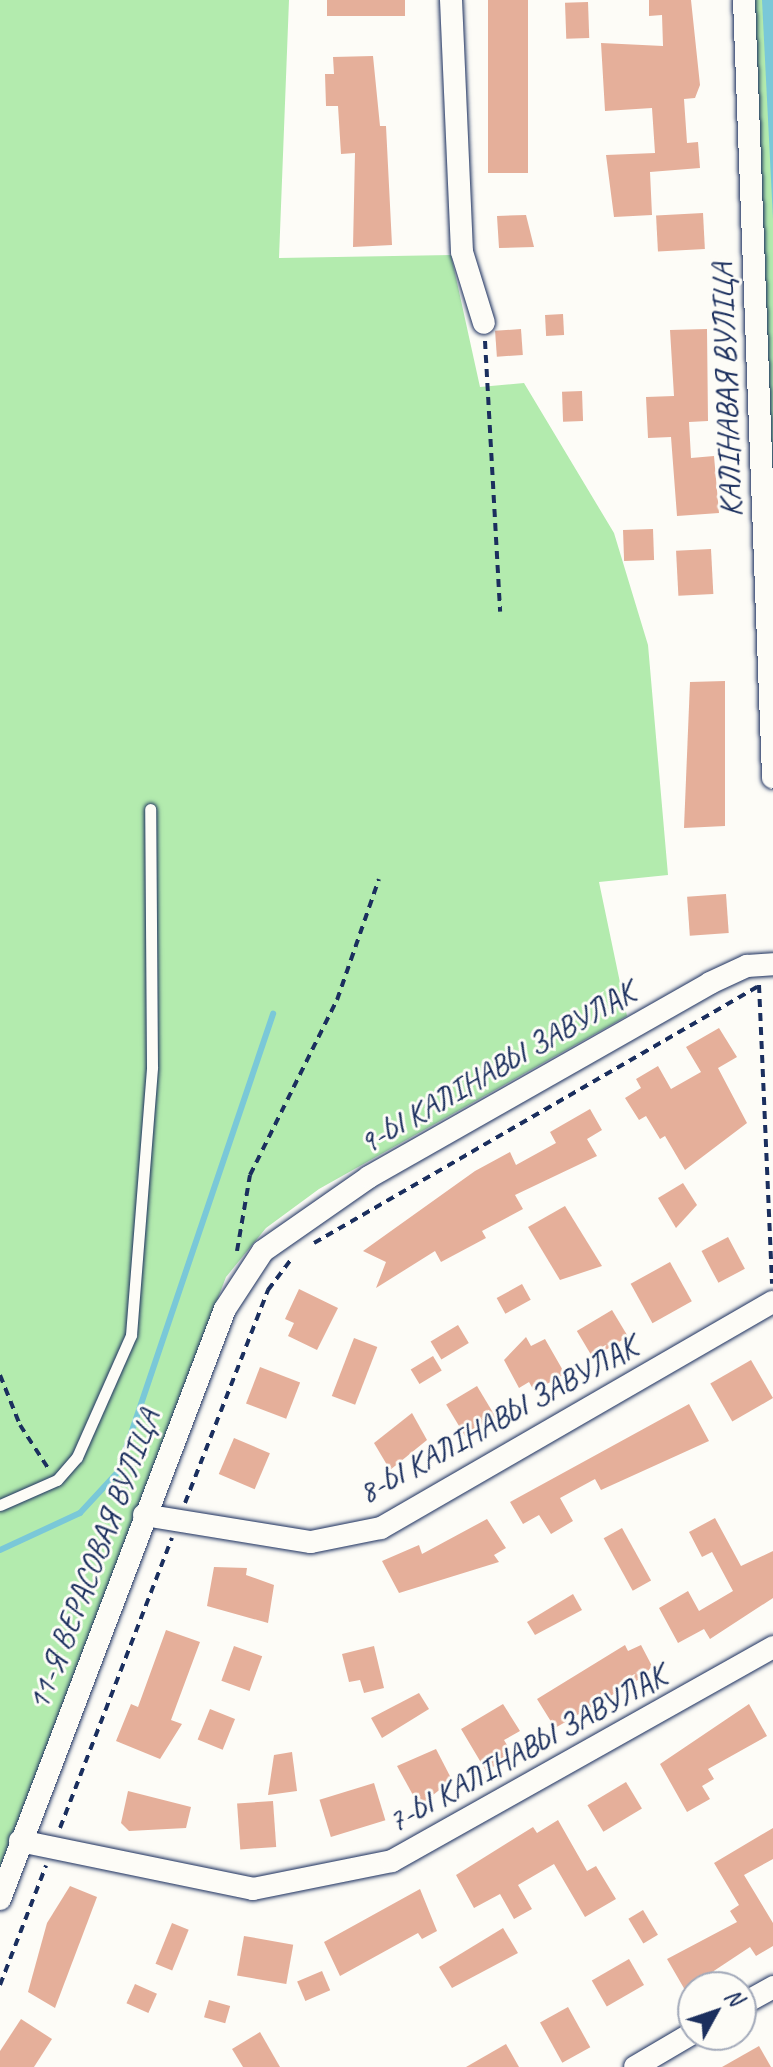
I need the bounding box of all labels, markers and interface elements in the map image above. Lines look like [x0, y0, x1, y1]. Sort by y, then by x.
street label: КАЛІНАВАЯ ВУЛІЦА [703, 263, 751, 517]
street label: 9-Ы КАЛІНАВЫ ЗАВУЛАК [352, 973, 642, 1163]
street label: 8-Ы КАЛІНАВЫ ЗАВУЛАК [352, 1327, 644, 1513]
street label: 11-Я ВЕРАСОВАЯ ВУЛІЦА [19, 1405, 169, 1715]
street label: 7-Ы КАЛІНАВЫ ЗАВУЛАК [381, 1656, 673, 1842]
north arrow [677, 1971, 757, 2051]
text: N [719, 1983, 749, 2011]

